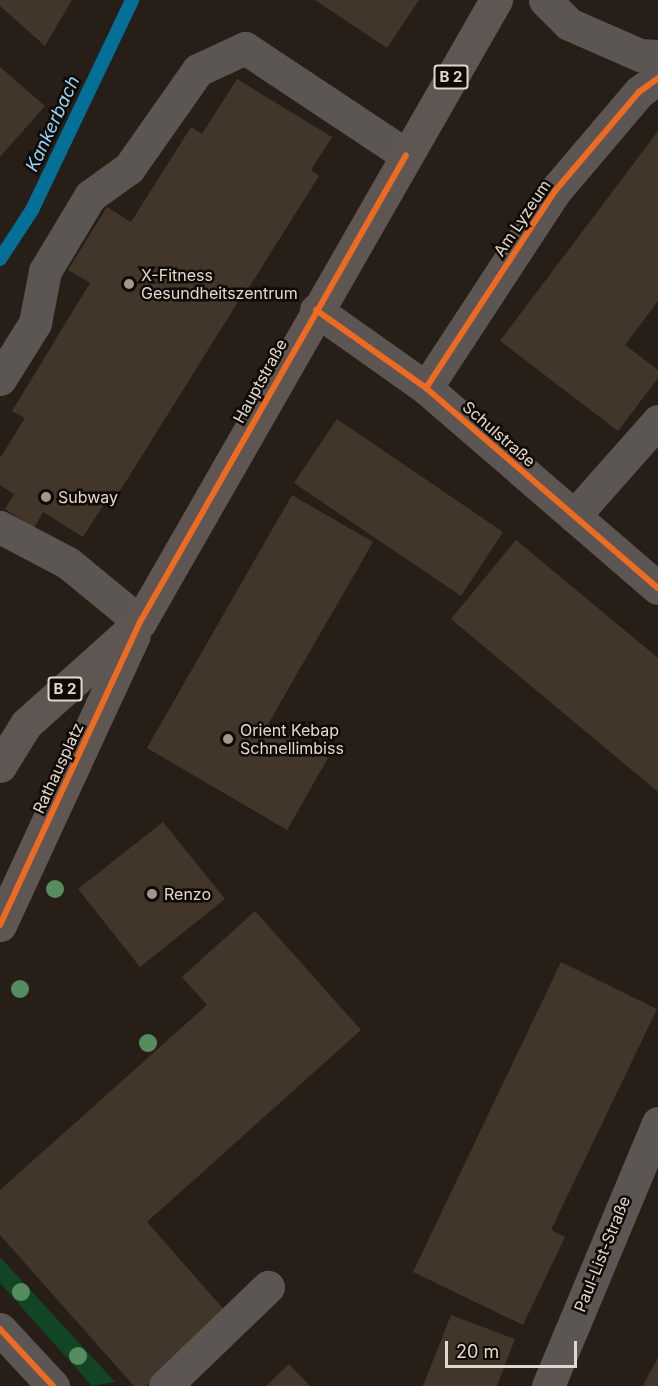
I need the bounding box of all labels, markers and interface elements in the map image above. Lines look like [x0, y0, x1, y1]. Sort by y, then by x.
road number: B 2 [433, 65, 469, 89]
water label: Kankerbach [21, 73, 85, 175]
street label: Am Lyzeum [489, 176, 555, 260]
place label: X-Fitness Gesundheitszentrum [141, 265, 298, 303]
marker: X-Fitness Gesundheitszentrum [122, 277, 136, 291]
street label: Hauptstraße [229, 336, 291, 426]
street label: Schulstraße [459, 397, 539, 471]
place label: Subway [58, 487, 118, 507]
marker: Subway [39, 490, 53, 504]
road number: B 2 [47, 677, 83, 701]
street label: Rathausplatz [29, 720, 87, 816]
place label: Orient Kebap Schnellimbiss [240, 720, 344, 758]
marker: Orient Kebap Schnellimbiss [221, 732, 235, 746]
place label: Renzo [164, 884, 211, 904]
marker: Renzo [145, 887, 159, 901]
street label: Paul-List-Straße [570, 1193, 634, 1315]
scale bar [448, 1329, 580, 1367]
text: 20 m [456, 1341, 499, 1362]

